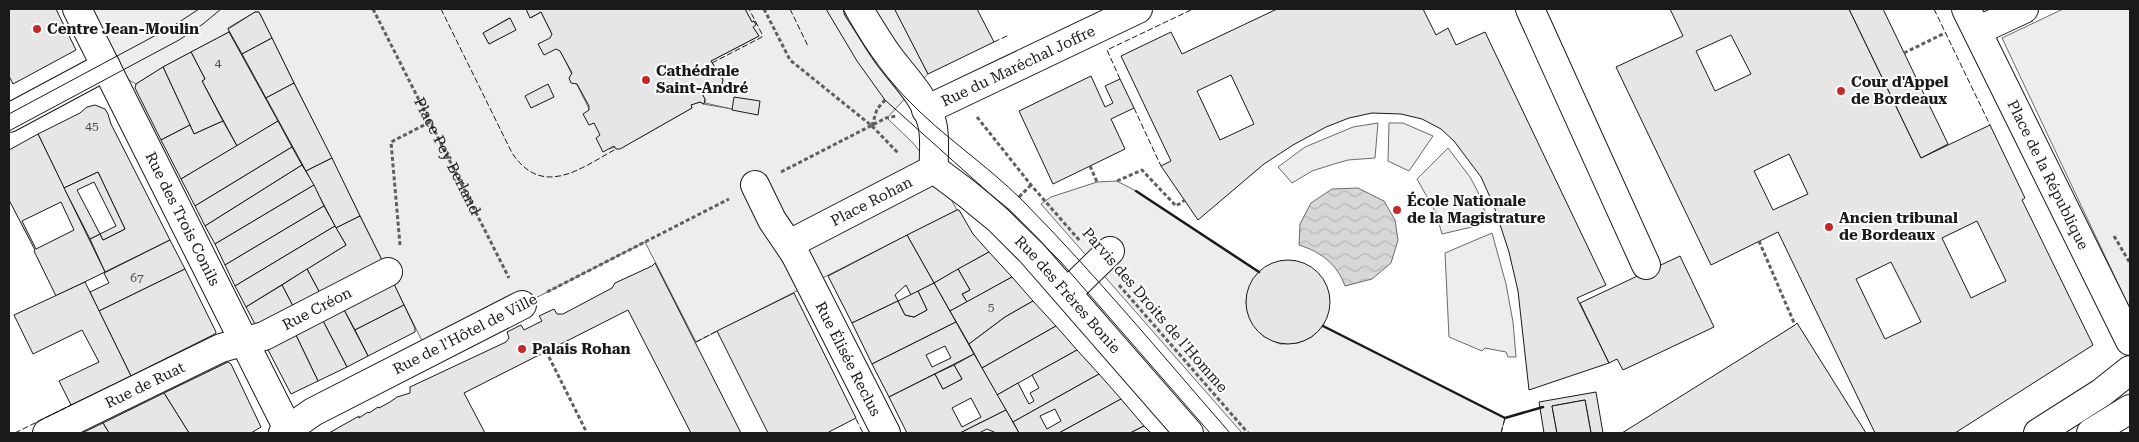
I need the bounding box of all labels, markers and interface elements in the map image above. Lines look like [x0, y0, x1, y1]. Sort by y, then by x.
place label: Centre Jean-Moulin [47, 20, 199, 38]
street label: Rue du Maréchal Joffre [938, 22, 1098, 110]
marker: Centre Jean-Moulin [31, 23, 43, 35]
house number: 4 [215, 56, 222, 70]
place label: Cathédrale Saint-André [656, 62, 748, 97]
place label: Cour d'Appel de Bordeaux [1851, 73, 1949, 108]
marker: Cathédrale Saint-André [640, 74, 652, 86]
marker: Cour d'Appel de Bordeaux [1835, 85, 1847, 97]
street label: Place Pey Berland [410, 94, 485, 218]
street label: Place de la République [2003, 97, 2092, 253]
house number: 45 [85, 119, 99, 133]
street label: Rue des Trois Conils [141, 149, 224, 289]
street label: Place Rohan [828, 173, 916, 230]
place label: École Nationale de la Magistrature [1407, 191, 1546, 227]
marker: École Nationale de la Magistrature [1391, 204, 1403, 216]
place label: Ancien tribunal de Bordeaux [1839, 209, 1958, 244]
marker: Ancien tribunal de Bordeaux [1823, 221, 1835, 233]
street label: Parvis des Droits de l'Homme [1079, 224, 1231, 396]
street label: Rue des Frères Bonie [1011, 232, 1124, 357]
house number: 67 [130, 271, 144, 285]
street label: Rue Créon [279, 283, 355, 334]
street label: Rue de l'Hôtel de Ville [390, 290, 540, 378]
street label: Rue Élisée Reclus [811, 299, 885, 419]
house number: 5 [988, 300, 995, 314]
place label: Palais Rohan [532, 340, 631, 358]
marker: Palais Rohan [516, 343, 528, 355]
street label: Rue de Ruat [102, 358, 188, 412]

